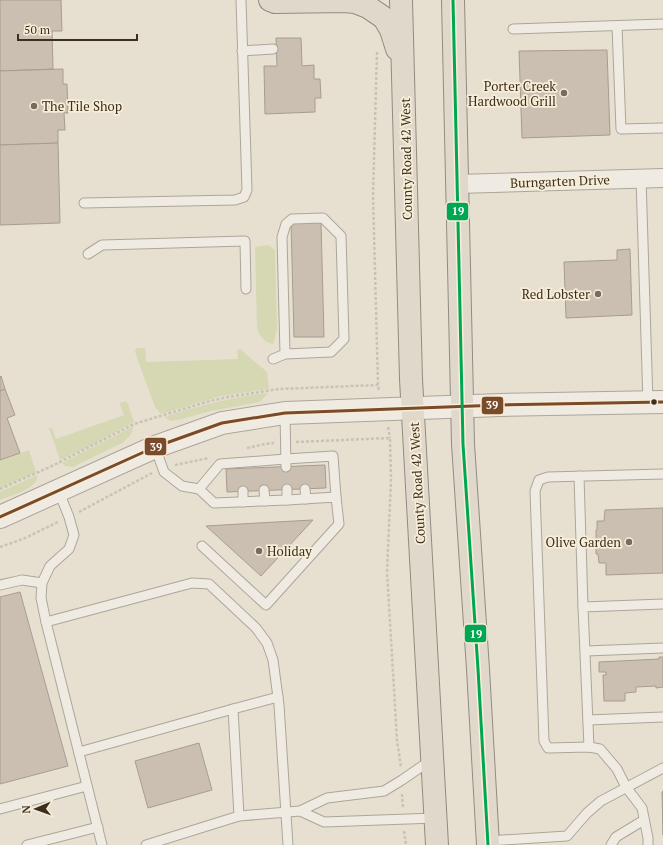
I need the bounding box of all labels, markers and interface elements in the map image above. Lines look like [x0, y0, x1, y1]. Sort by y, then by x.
scale bar [18, 16, 137, 42]
text: 50 m [24, 22, 51, 37]
place label: Porter Creek Hardwood Grill [468, 77, 556, 110]
marker: Porter Creek Hardwood Grill [559, 88, 569, 98]
place label: The Tile Shop [42, 97, 122, 115]
street label: County Road 42 West [396, 97, 416, 220]
marker: The Tile Shop [29, 101, 39, 111]
street label: Burngarten Drive [510, 170, 610, 192]
line badge: 19 [446, 202, 469, 221]
text: 19 [452, 204, 464, 218]
place label: Red Lobster [522, 285, 590, 303]
marker: Red Lobster [593, 289, 603, 299]
line badge: 39 [481, 396, 504, 415]
unlabelled marker [649, 397, 659, 407]
text: 39 [486, 398, 498, 412]
street label: County Road 42 West [405, 421, 429, 545]
line badge: 39 [144, 437, 167, 456]
text: 39 [150, 440, 162, 454]
place label: Olive Garden [546, 533, 621, 551]
marker: Olive Garden [624, 537, 634, 547]
place label: Holiday [267, 542, 312, 560]
marker: Holiday [254, 546, 264, 556]
line badge: 19 [464, 624, 487, 643]
text: 19 [470, 627, 482, 641]
north arrow [16, 789, 56, 829]
text: N [19, 804, 33, 814]

